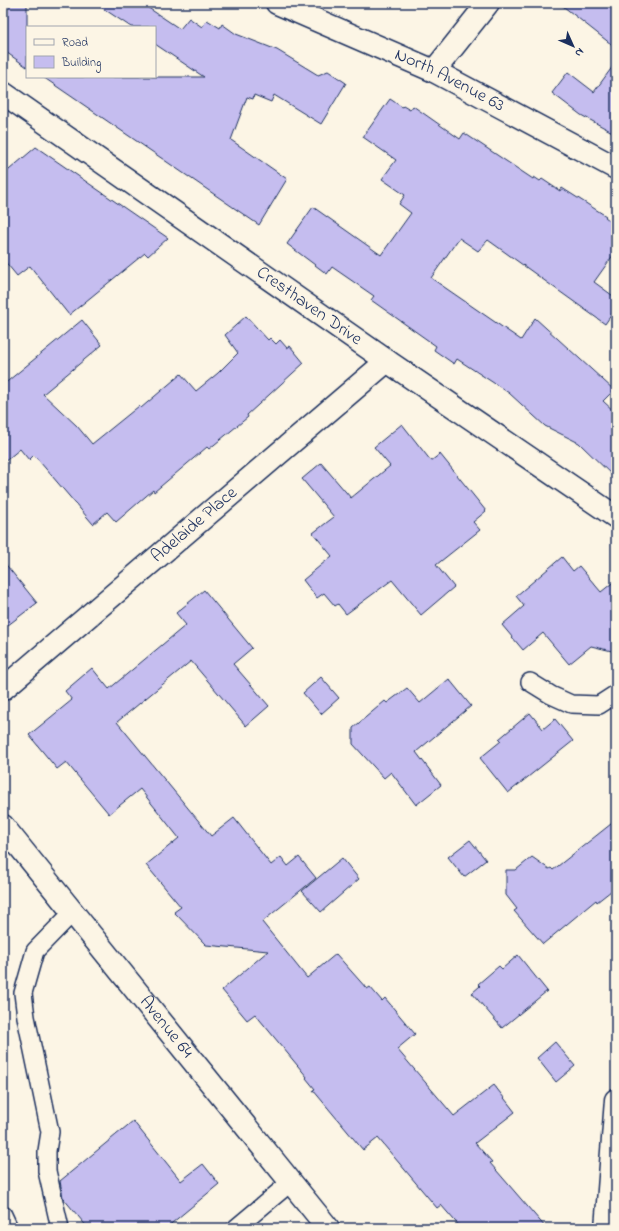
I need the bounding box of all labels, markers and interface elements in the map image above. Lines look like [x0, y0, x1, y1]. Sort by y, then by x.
legend [26, 26, 156, 78]
north arrow [553, 26, 593, 66]
text: Road [62, 34, 88, 52]
street label: North Avenue 63 [390, 42, 509, 119]
text: N [571, 44, 588, 61]
text: Building [61, 54, 101, 73]
street label: Cresthaven Drive [251, 260, 368, 353]
street label: Adelaide Place [146, 480, 244, 570]
street label: Avenue 64 [133, 991, 199, 1065]

